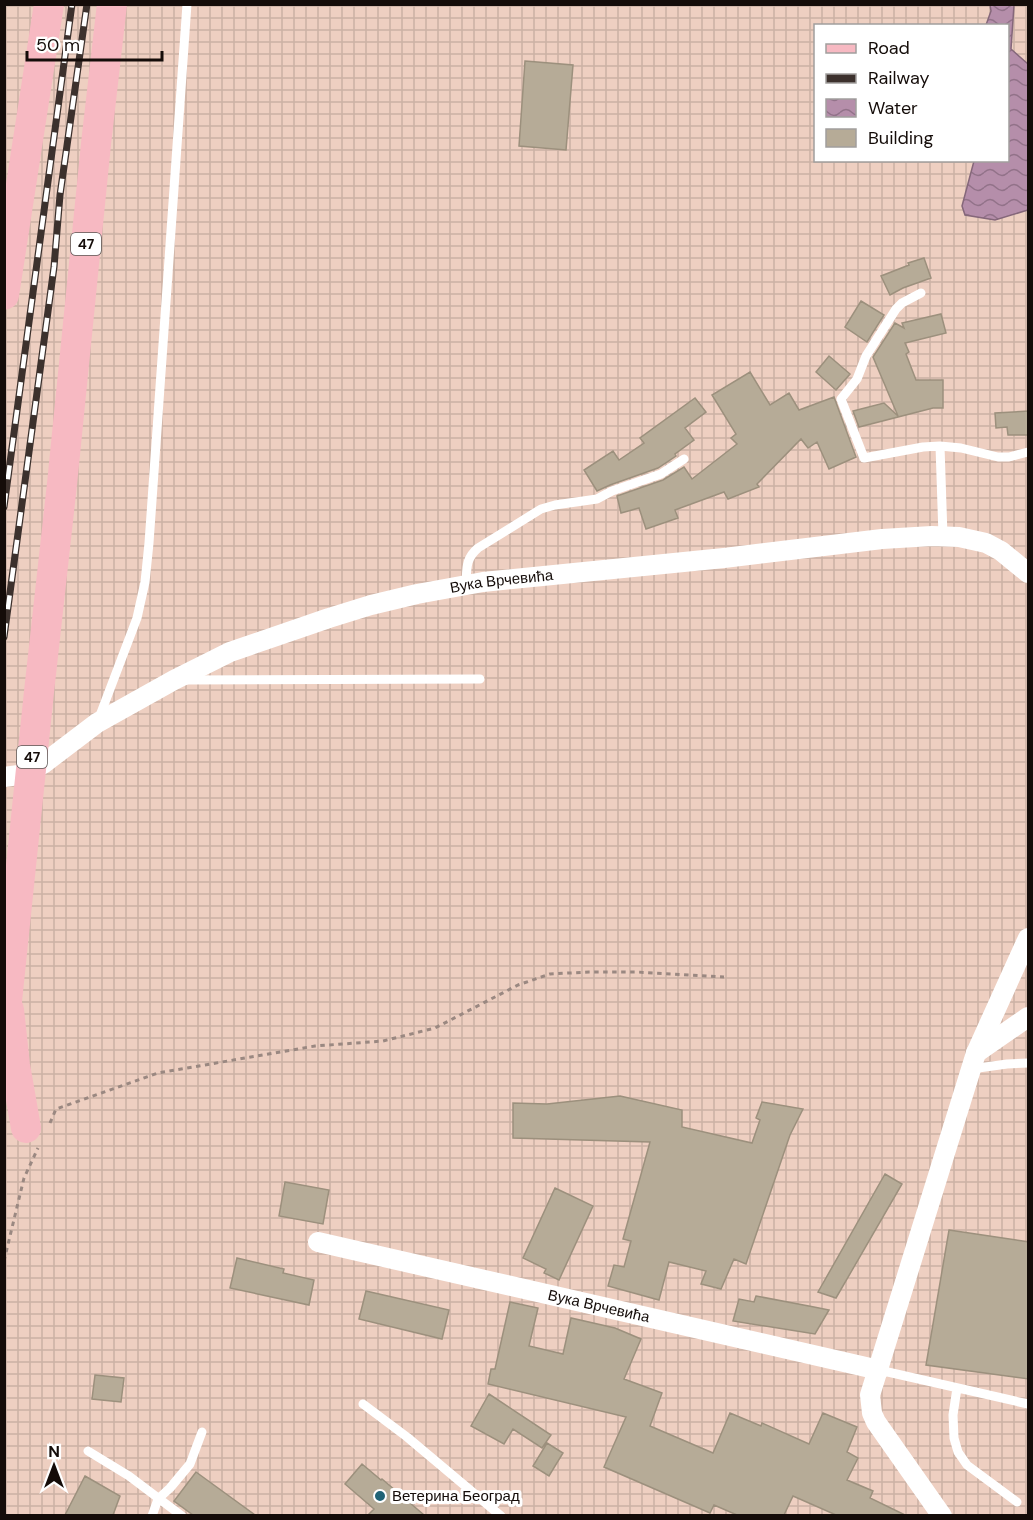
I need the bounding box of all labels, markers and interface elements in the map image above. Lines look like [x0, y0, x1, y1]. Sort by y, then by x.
scale bar [27, 24, 162, 62]
legend [814, 24, 1009, 162]
text: 50 m [36, 33, 80, 57]
text: Road [868, 36, 910, 60]
text: Railway [868, 66, 930, 90]
text: Water [868, 96, 918, 120]
text: Building [868, 126, 933, 150]
road number: 47 [71, 233, 101, 255]
street label: Вука Врчевића [448, 565, 555, 598]
road number: 47 [17, 746, 47, 768]
street label: Вука Врчевића [546, 1285, 652, 1328]
north arrow [24, 1436, 84, 1496]
text: N [48, 1441, 60, 1462]
place label: Ветерина Београд [392, 1486, 520, 1506]
marker: Ветерина Београд [373, 1489, 387, 1503]

